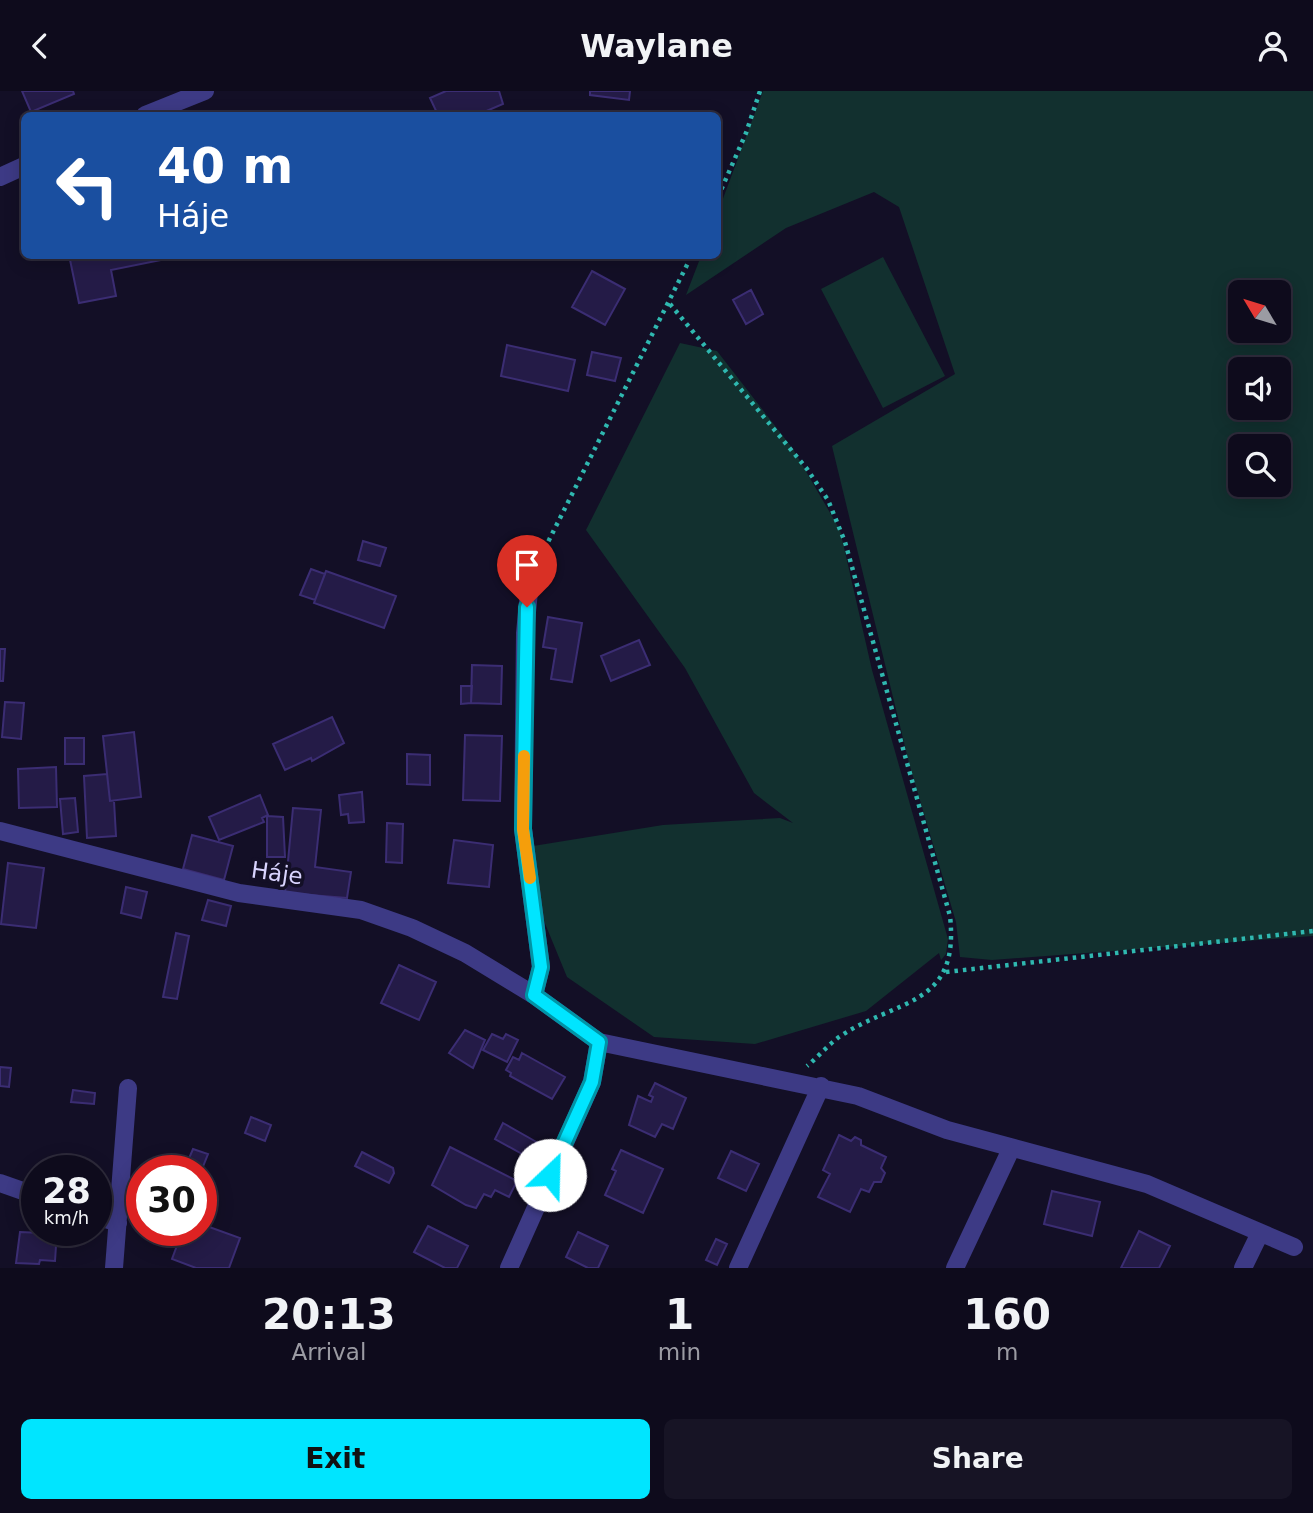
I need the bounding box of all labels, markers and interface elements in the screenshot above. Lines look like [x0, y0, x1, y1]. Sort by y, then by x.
icon: back [21, 27, 59, 65]
text: Waylane [580, 27, 733, 65]
icon: person [1254, 27, 1292, 65]
text: 40 m [157, 138, 293, 195]
icon: left [42, 140, 133, 231]
text: Háje [157, 197, 229, 235]
north arrow [1228, 280, 1292, 343]
map controls [1228, 280, 1291, 497]
button: sound [1228, 357, 1291, 420]
button: search [1228, 434, 1291, 497]
pin [497, 535, 557, 607]
icon: arrive [508, 546, 546, 584]
street label: Háje [249, 857, 305, 889]
position arrow [513, 1138, 587, 1212]
speed limit sign: 30 [126, 1155, 217, 1246]
text: 28 [42, 1171, 91, 1211]
text: km/h [44, 1207, 89, 1228]
text: 20:13 [262, 1290, 396, 1339]
text: 1 [665, 1290, 694, 1339]
text: 160 [963, 1290, 1051, 1339]
text: Arrival [292, 1339, 366, 1365]
text: min [658, 1339, 701, 1365]
text: m [996, 1339, 1018, 1365]
button: Exit [21, 1419, 650, 1499]
button: Share [664, 1419, 1292, 1499]

